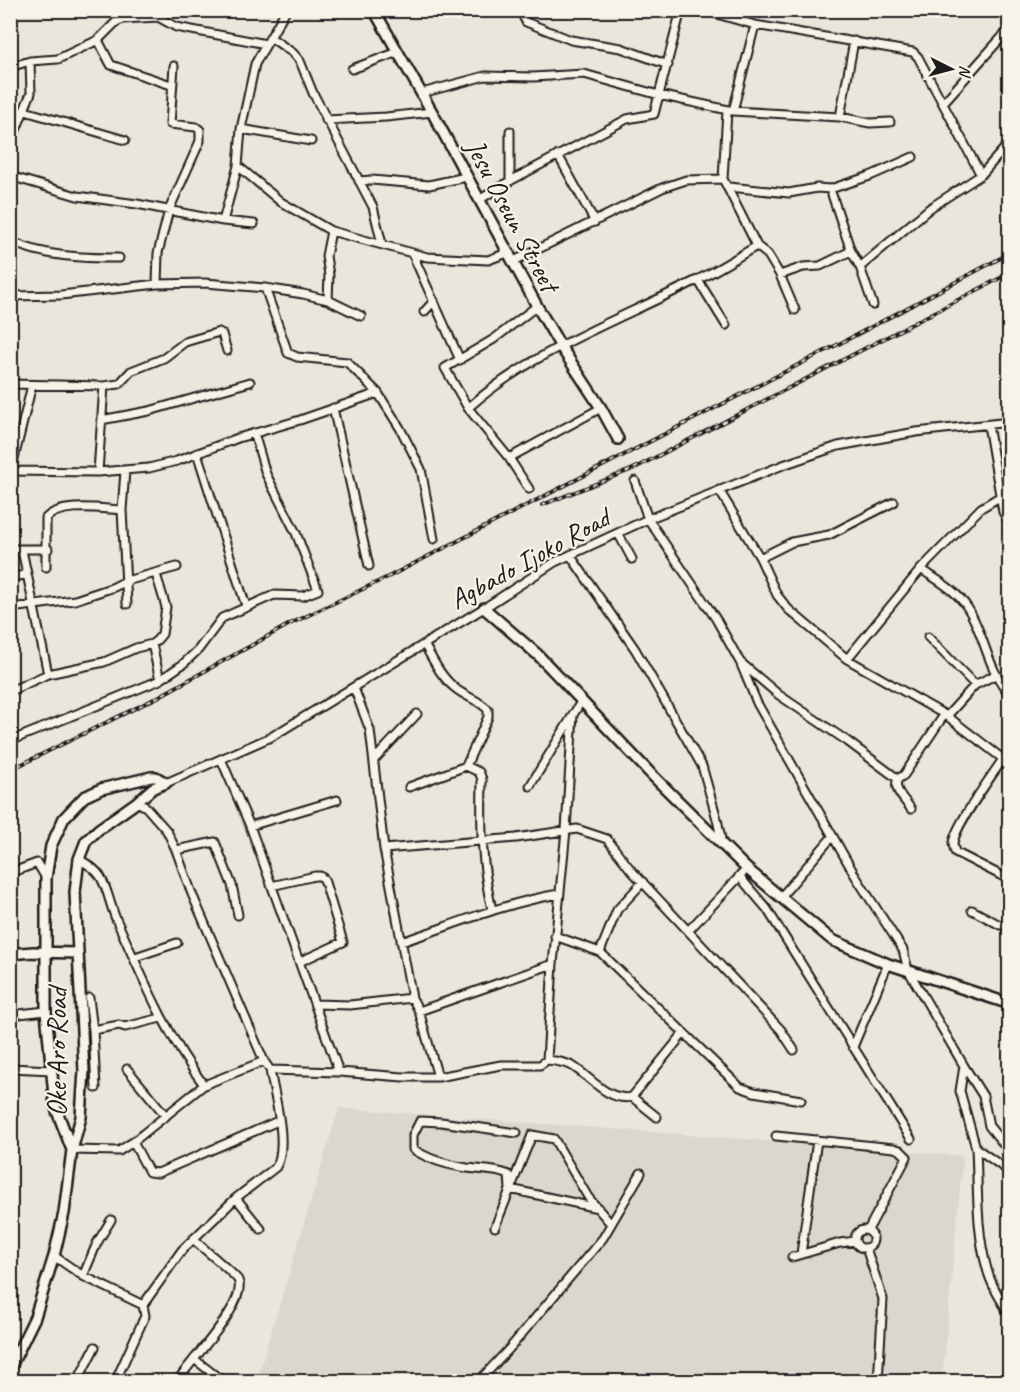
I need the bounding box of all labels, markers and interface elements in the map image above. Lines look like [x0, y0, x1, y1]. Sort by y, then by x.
north arrow [921, 39, 981, 99]
text: N [954, 64, 975, 80]
street label: Jesu Oseun Street [457, 131, 569, 301]
street label: Agbado Ijoko Road [443, 498, 619, 617]
street label: Oke Aro Road [39, 983, 74, 1117]

